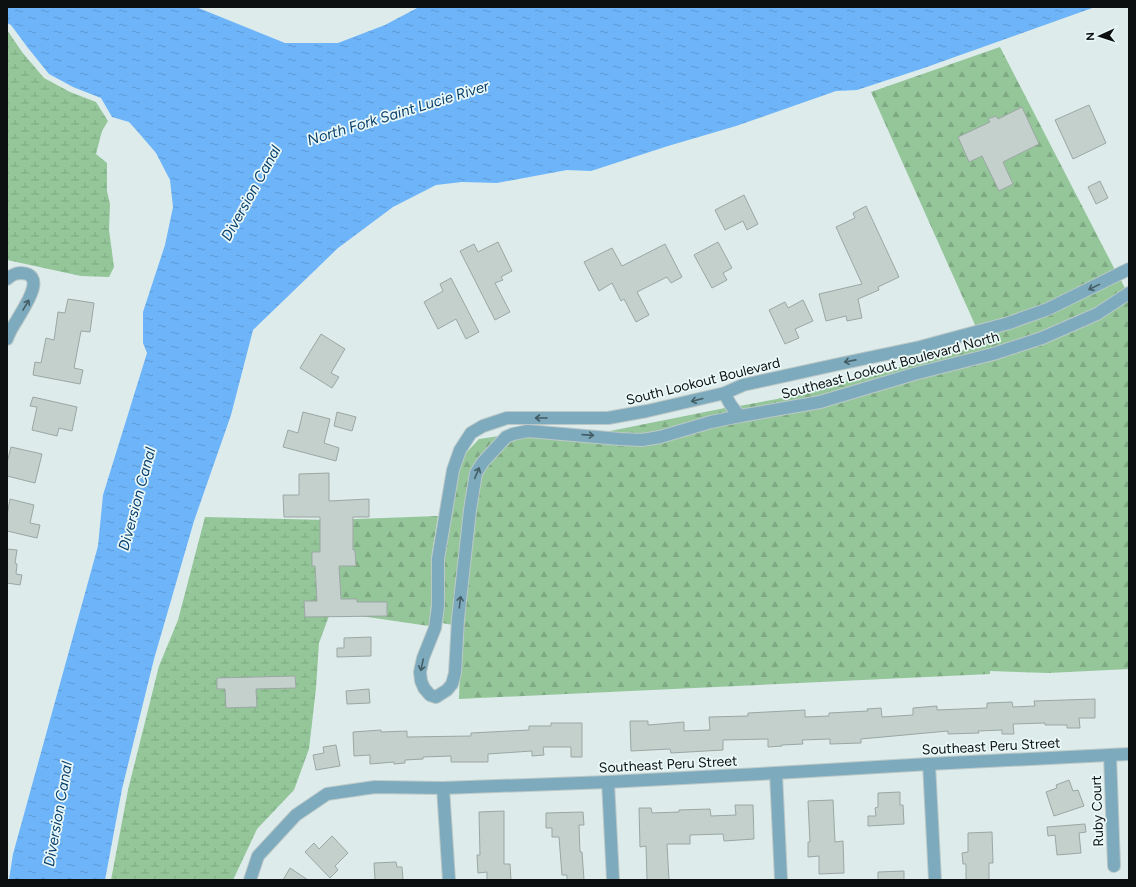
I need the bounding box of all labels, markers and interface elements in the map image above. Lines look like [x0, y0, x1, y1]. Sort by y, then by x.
north arrow [1080, 16, 1120, 56]
text: N [1084, 32, 1097, 41]
water label: North Fork Saint Lucie River [305, 76, 492, 149]
water label: Diversion Canal [217, 142, 285, 244]
one-way arrow [1088, 283, 1100, 291]
one-way arrow [22, 299, 30, 311]
street label: Southeast Lookout Boulevard North [779, 328, 1001, 403]
street label: South Lookout Boulevard [624, 354, 782, 409]
one-way arrow [844, 358, 857, 366]
one-way arrow [691, 397, 704, 404]
one-way arrow [535, 414, 548, 422]
one-way arrow [581, 432, 594, 439]
water label: Diversion Canal [115, 445, 160, 553]
one-way arrow [474, 468, 481, 480]
one-way arrow [456, 596, 464, 609]
one-way arrow [417, 658, 425, 671]
street label: Southeast Peru Street [921, 734, 1061, 759]
street label: Southeast Peru Street [598, 752, 738, 777]
water label: Diversion Canal [40, 759, 76, 868]
street label: Ruby Court [1088, 775, 1107, 847]

